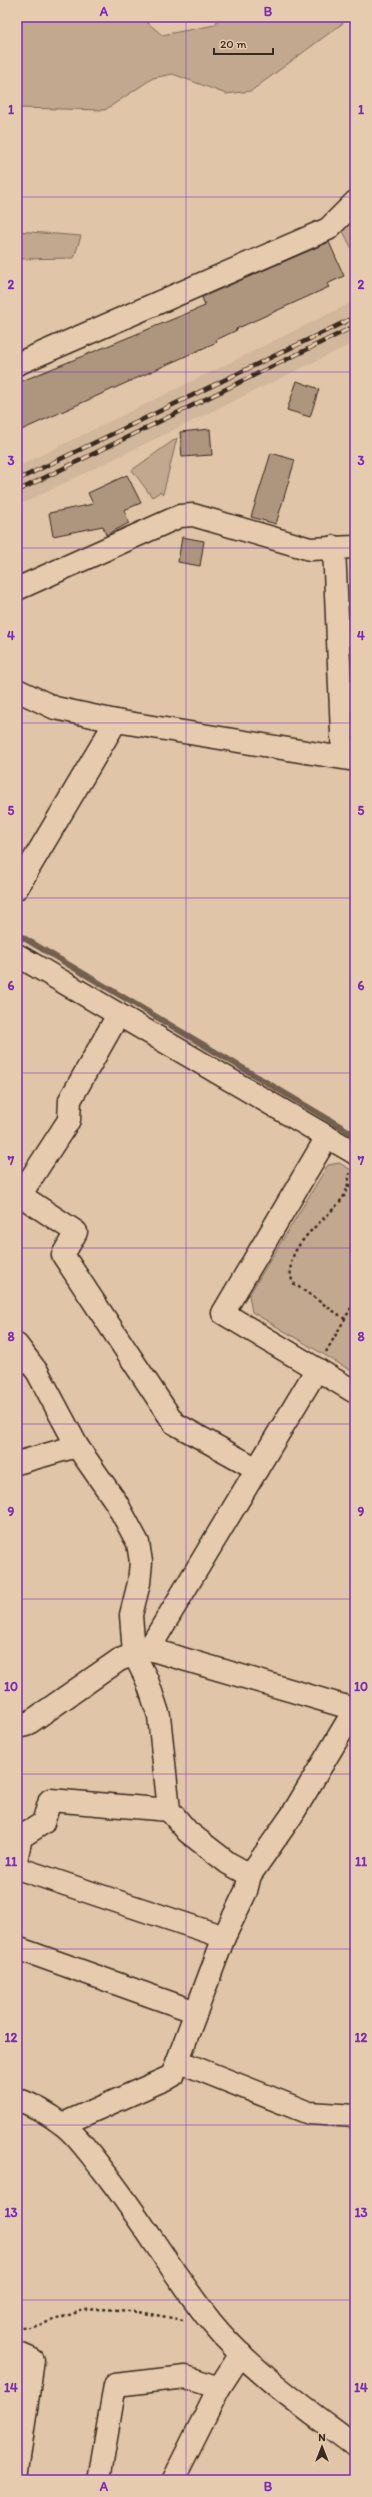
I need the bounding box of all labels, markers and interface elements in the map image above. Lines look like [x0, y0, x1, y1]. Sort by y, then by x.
text: A [99, 4, 109, 19]
text: B [264, 4, 273, 19]
scale bar [214, 30, 273, 56]
text: 20 m [220, 37, 247, 51]
text: 1 [8, 102, 14, 117]
text: 1 [358, 102, 364, 117]
text: 2 [8, 277, 15, 292]
text: 2 [358, 277, 365, 292]
text: 3 [7, 453, 15, 468]
text: 3 [357, 453, 365, 468]
text: 4 [7, 628, 15, 643]
text: 4 [357, 628, 365, 643]
text: 5 [8, 803, 15, 818]
text: 5 [358, 803, 365, 818]
text: 6 [8, 978, 15, 993]
text: 6 [358, 978, 365, 993]
text: 7 [7, 1153, 15, 1168]
text: 7 [357, 1153, 365, 1168]
text: 8 [7, 1329, 15, 1344]
text: 8 [357, 1329, 365, 1344]
text: 9 [8, 1504, 15, 1519]
text: 9 [358, 1504, 365, 1519]
text: 10 [4, 1679, 18, 1694]
text: 10 [354, 1679, 368, 1694]
text: 11 [5, 1854, 17, 1869]
text: 11 [355, 1854, 367, 1869]
text: 12 [5, 2030, 18, 2045]
text: 12 [355, 2030, 368, 2045]
text: 13 [4, 2205, 18, 2220]
text: 13 [354, 2205, 368, 2220]
text: 14 [4, 2380, 18, 2395]
text: 14 [354, 2380, 368, 2395]
north arrow [302, 2427, 342, 2467]
text: N [318, 2431, 326, 2444]
text: A [99, 2479, 109, 2494]
text: B [264, 2479, 273, 2494]

